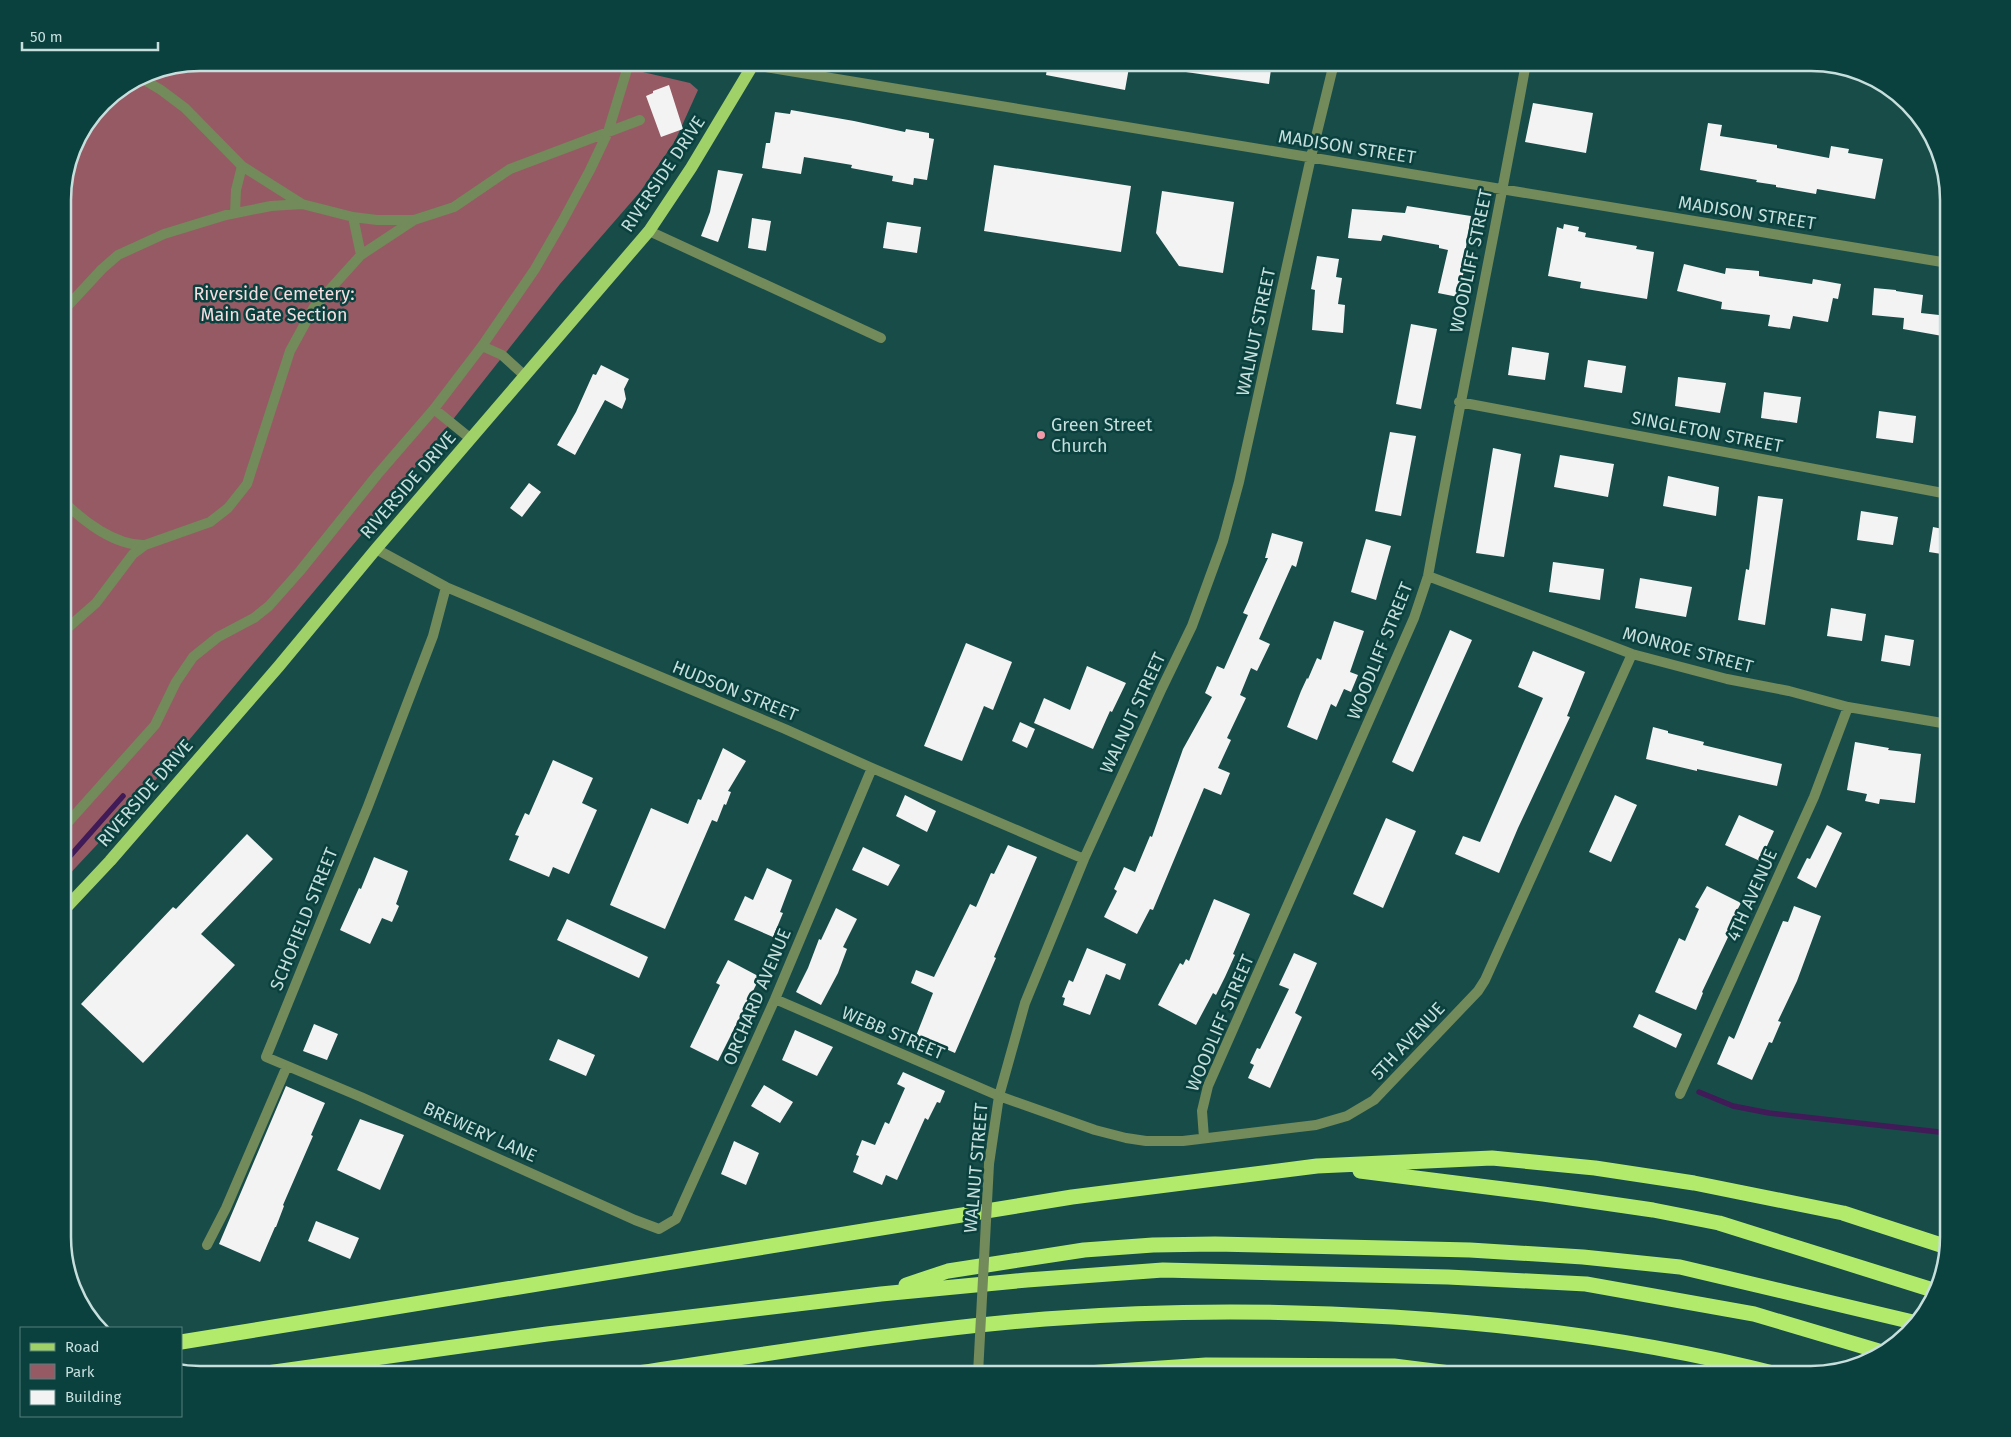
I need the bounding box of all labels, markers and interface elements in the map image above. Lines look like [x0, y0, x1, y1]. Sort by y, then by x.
scale bar [22, 20, 159, 52]
text: 50 m [30, 28, 63, 46]
street label: RIVERSIDE DRIVE [616, 112, 710, 236]
street label: MADISON STREET [1277, 125, 1418, 169]
street label: WOODLIFF STREET [1445, 187, 1497, 335]
street label: MADISON STREET [1677, 191, 1818, 235]
street label: WALNUT STREET [1232, 265, 1280, 398]
park label: Riverside Cemetery: Main Gate Section [193, 283, 355, 326]
street label: SINGLETON STREET [1629, 407, 1785, 458]
place label: Green Street Church [1051, 414, 1153, 457]
street label: RIVERSIDE DRIVE [355, 427, 461, 543]
marker: Green Street Church [1035, 429, 1047, 441]
street label: WOODLIFF STREET [1342, 578, 1418, 723]
street label: MONROE STREET [1620, 622, 1756, 678]
street label: WALNUT STREET [1095, 649, 1171, 777]
street label: HUDSON STREET [669, 656, 802, 726]
street label: RIVERSIDE DRIVE [92, 735, 198, 851]
street label: SCHOFIELD STREET [265, 844, 343, 994]
street label: 4TH AVENUE [1722, 846, 1782, 944]
street label: ORCHARD AVENUE [718, 925, 796, 1069]
street label: WOODLIFF STREET [1181, 951, 1259, 1095]
street label: 5TH AVENUE [1366, 998, 1450, 1084]
street label: WEBB STREET [838, 1002, 948, 1065]
street label: BREWERY LANE [420, 1097, 540, 1167]
street label: WALNUT STREET [959, 1101, 993, 1234]
legend [20, 1327, 182, 1417]
text: Road [65, 1338, 100, 1356]
text: Park [65, 1363, 95, 1381]
text: Building [65, 1388, 121, 1406]

